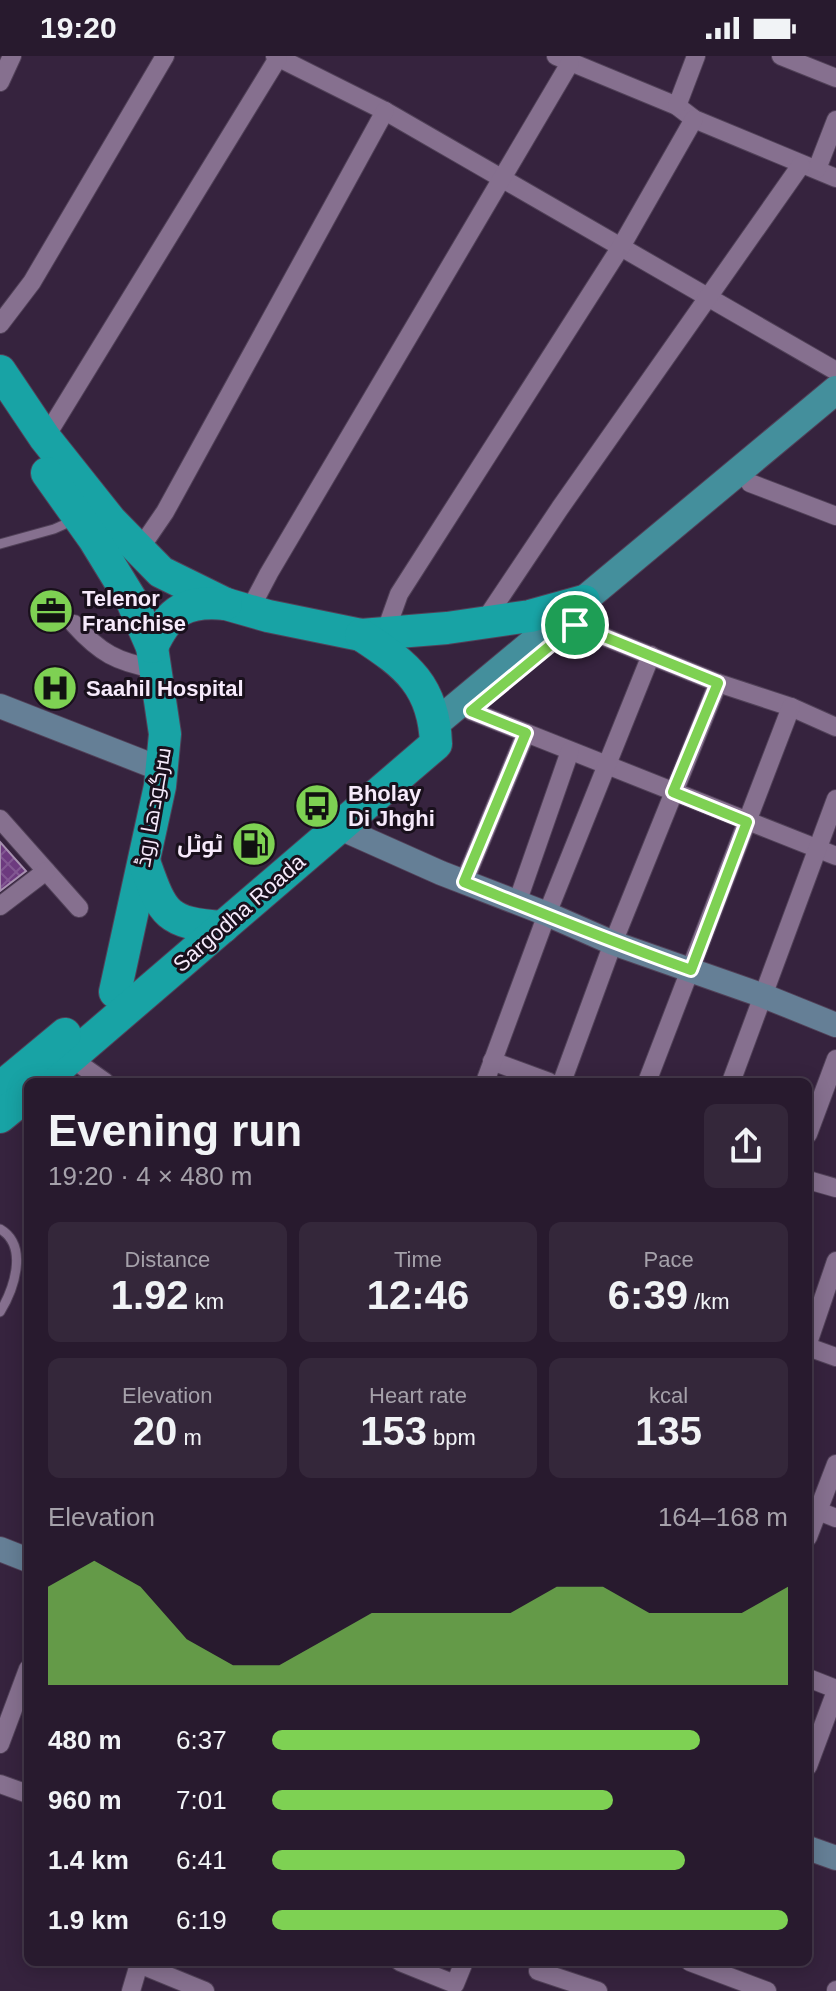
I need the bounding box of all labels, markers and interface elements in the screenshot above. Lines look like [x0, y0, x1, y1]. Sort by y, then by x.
text: 19:20 [40, 11, 117, 44]
place label: Telenor Franchise [82, 586, 186, 636]
office icon: Telenor Franchise [27, 587, 75, 635]
pin [541, 591, 609, 659]
icon: arrive [553, 603, 597, 647]
hospital icon: Saahil Hospital [31, 664, 79, 712]
place label: Saahil Hospital [86, 676, 244, 701]
street label: سرگودھا روڈ [130, 745, 176, 869]
place label: Bholay Di Jhghi [348, 781, 435, 831]
bus stop icon: Bholay Di Jhghi [293, 782, 341, 830]
fuel station icon: ٹوٹل [230, 820, 278, 868]
place label: ٹوٹل [177, 832, 223, 858]
street label: Sargodha Roada [168, 848, 311, 977]
button: share [704, 1104, 788, 1188]
text: Evening run [48, 1106, 302, 1155]
text: 19:20 · 4 × 480 m [48, 1161, 253, 1191]
text: Distance [125, 1247, 210, 1272]
text: Time [394, 1247, 442, 1272]
text: Pace [644, 1247, 694, 1272]
text: 1.92 [111, 1273, 189, 1317]
text: 12:46 [367, 1273, 469, 1317]
text: 6:39 [608, 1273, 688, 1317]
text: km [189, 1289, 224, 1314]
text: /km [688, 1289, 729, 1314]
text: Elevation [122, 1383, 213, 1408]
text: Heart rate [369, 1383, 467, 1408]
text: kcal [649, 1383, 688, 1408]
text: 20 [133, 1409, 177, 1453]
text: 153 [360, 1409, 427, 1453]
text: 135 [635, 1409, 702, 1453]
text: m [177, 1425, 202, 1450]
text: bpm [427, 1425, 476, 1450]
text: Elevation [48, 1502, 155, 1532]
text: 164–168 m [658, 1502, 788, 1532]
text: 480 m [48, 1725, 122, 1755]
text: 6:37 [176, 1725, 227, 1755]
text: 960 m [48, 1785, 122, 1815]
text: 7:01 [176, 1785, 227, 1815]
text: 1.4 km [48, 1845, 129, 1875]
text: 6:41 [176, 1845, 227, 1875]
text: 1.9 km [48, 1905, 129, 1935]
text: 6:19 [176, 1905, 227, 1935]

